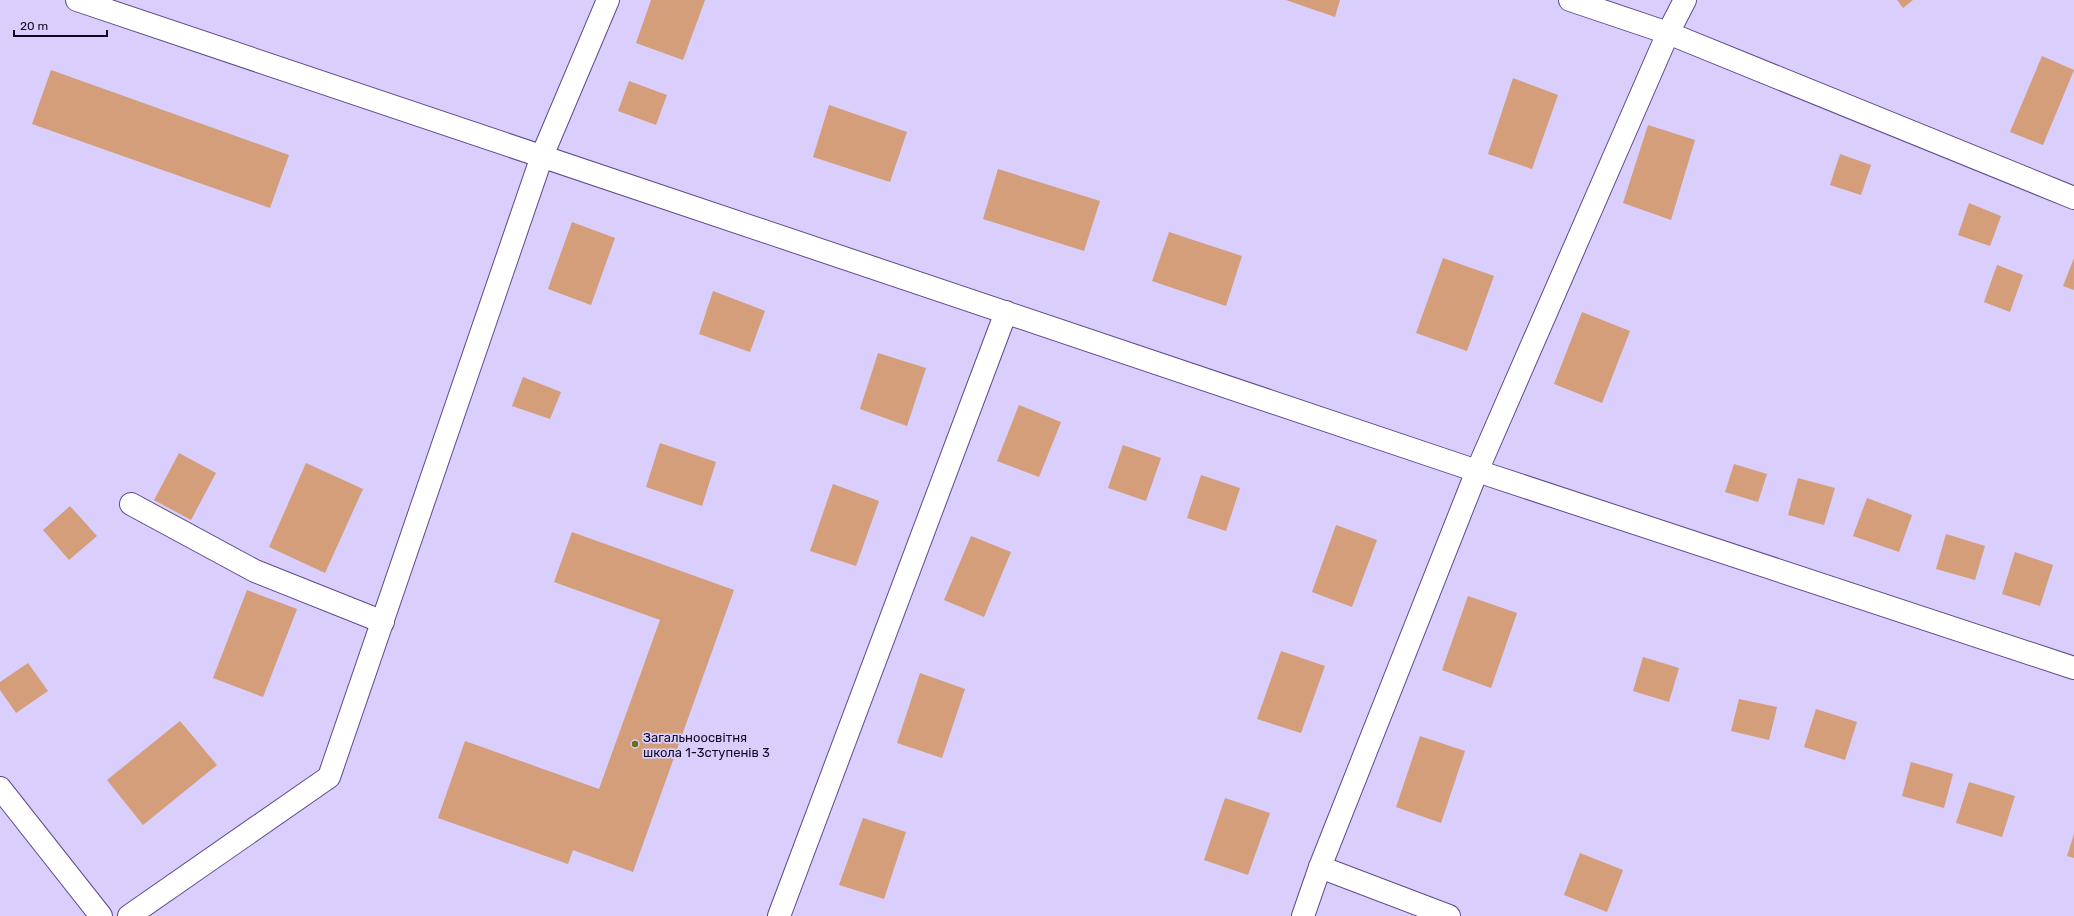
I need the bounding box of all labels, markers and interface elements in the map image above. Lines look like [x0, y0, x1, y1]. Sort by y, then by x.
scale bar [14, 12, 107, 38]
text: 20 m [20, 19, 48, 33]
place label: Загальноосвiтня школа 1-3ступенiв 3 [643, 730, 770, 760]
marker: Загальноосвiтня школа 1-3ступенiв 3 [630, 739, 640, 749]

